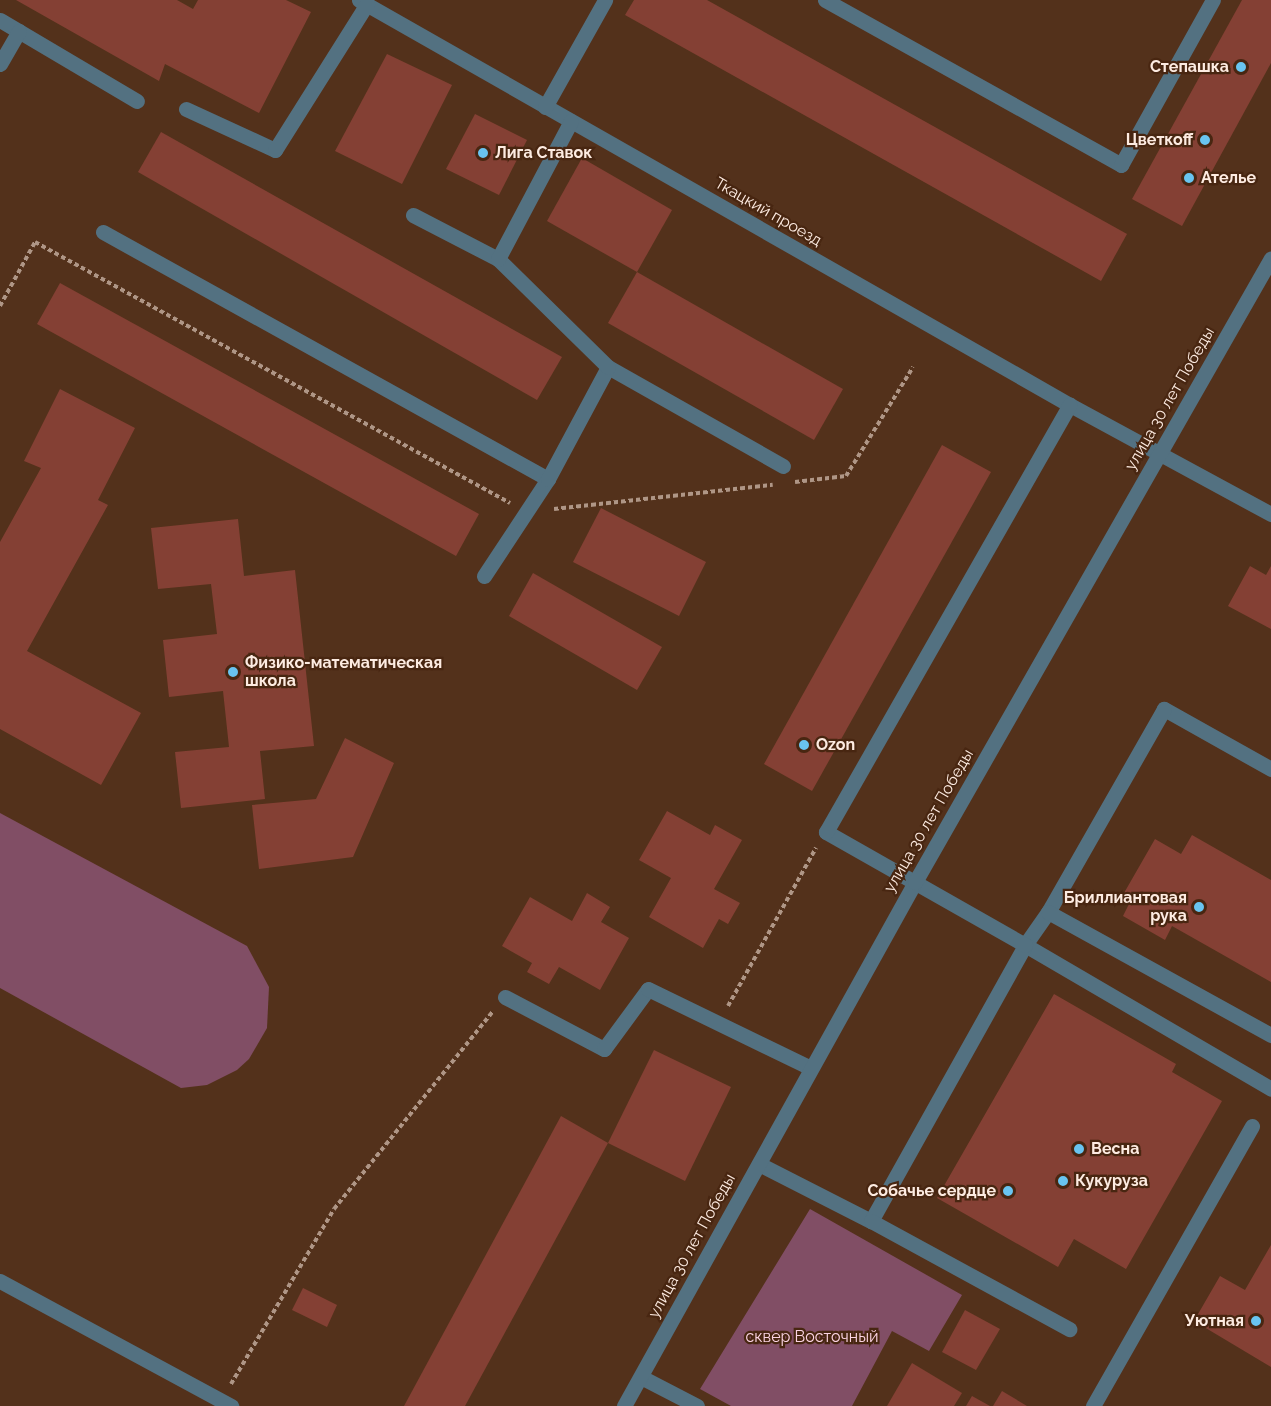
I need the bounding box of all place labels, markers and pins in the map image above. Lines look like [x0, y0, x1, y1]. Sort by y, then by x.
place label: Степашка [1150, 57, 1229, 77]
marker: Степашка [1234, 60, 1248, 74]
place label: Цветкоff [1126, 130, 1193, 150]
marker: Цветкоff [1198, 133, 1212, 147]
place label: Лига Ставок [495, 143, 592, 163]
marker: Лига Ставок [476, 146, 490, 160]
place label: Ателье [1201, 168, 1256, 188]
marker: Ателье [1182, 171, 1196, 185]
place label: Физико-математическая школа [245, 653, 442, 691]
marker: Физико-математическая школа [226, 665, 240, 679]
place label: Ozon [816, 735, 855, 755]
marker: Ozon [797, 738, 811, 752]
place label: Бриллиантовая рука [1064, 888, 1187, 926]
marker: Бриллиантовая рука [1192, 900, 1206, 914]
place label: Весна [1091, 1139, 1139, 1159]
marker: Весна [1072, 1142, 1086, 1156]
place label: Кукуруза [1075, 1171, 1148, 1191]
marker: Кукуруза [1056, 1174, 1070, 1188]
place label: Собачье сердце [867, 1181, 996, 1201]
marker: Собачье сердце [1001, 1184, 1015, 1198]
place label: Уютная [1185, 1311, 1244, 1331]
marker: Уютная [1249, 1314, 1263, 1328]

